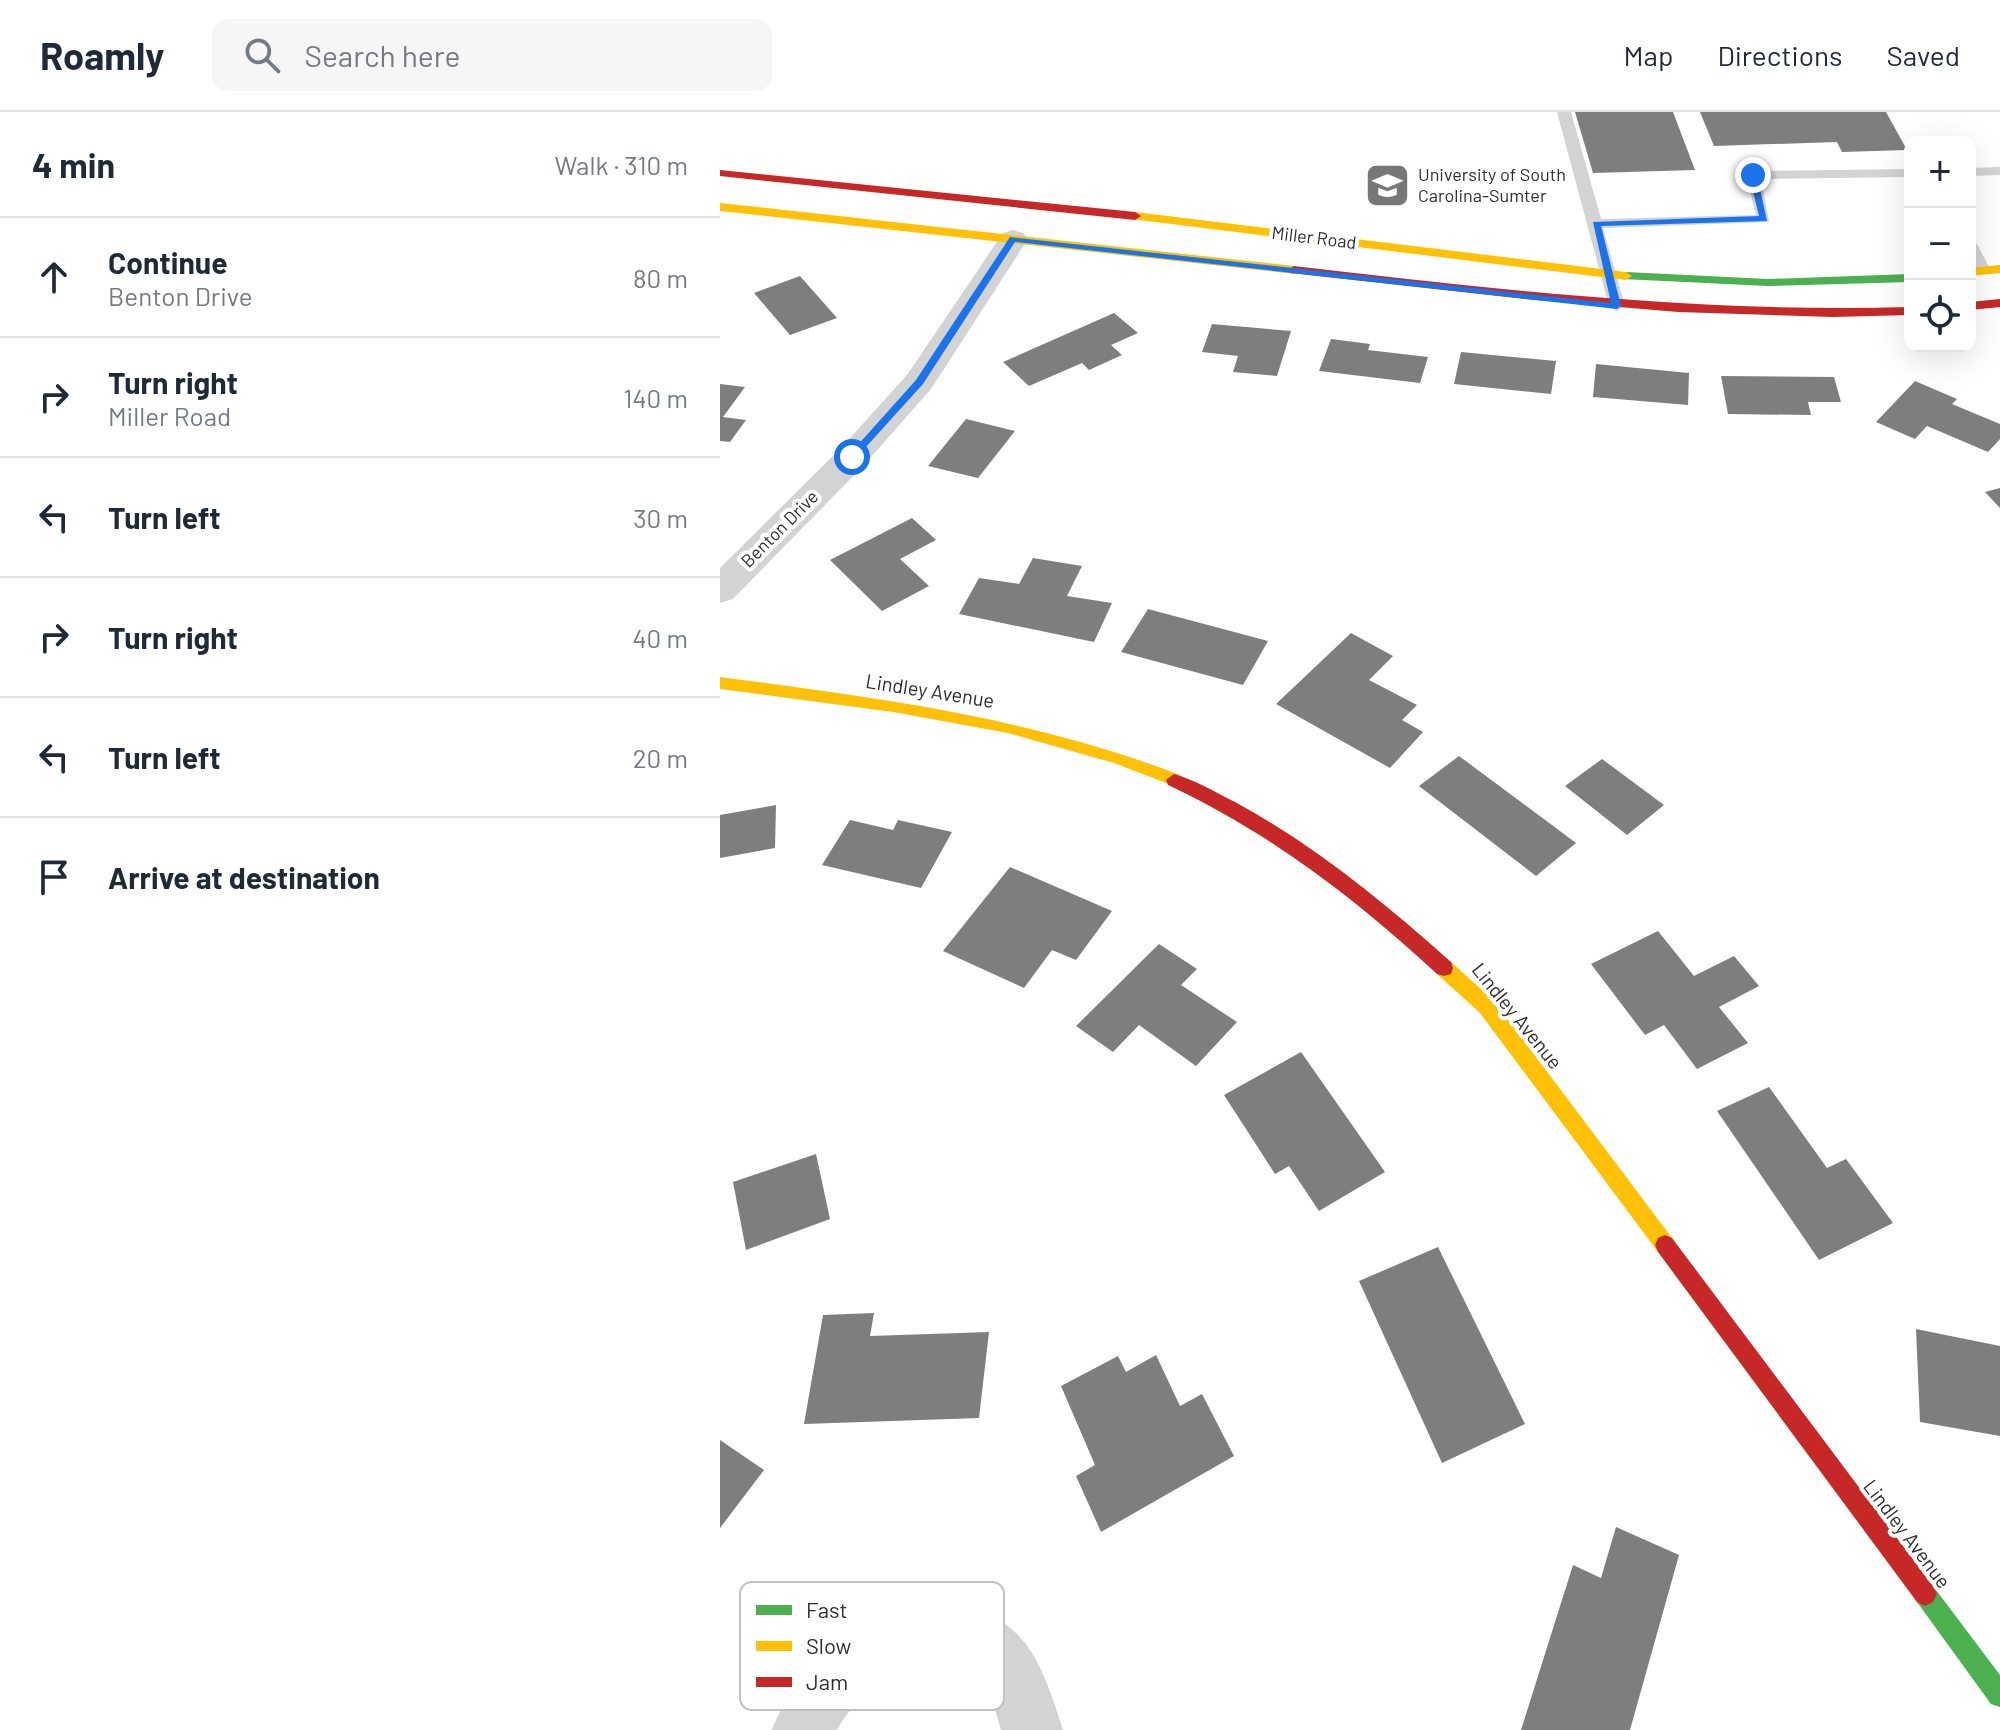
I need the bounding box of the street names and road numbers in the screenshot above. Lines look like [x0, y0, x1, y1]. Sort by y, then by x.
street label: Miller Road [1270, 221, 1358, 253]
street label: Benton Drive [736, 485, 822, 571]
street label: Lindley Avenue [864, 668, 996, 712]
street label: Lindley Avenue [1468, 957, 1568, 1073]
street label: Lindley Avenue [1859, 1474, 1956, 1592]

